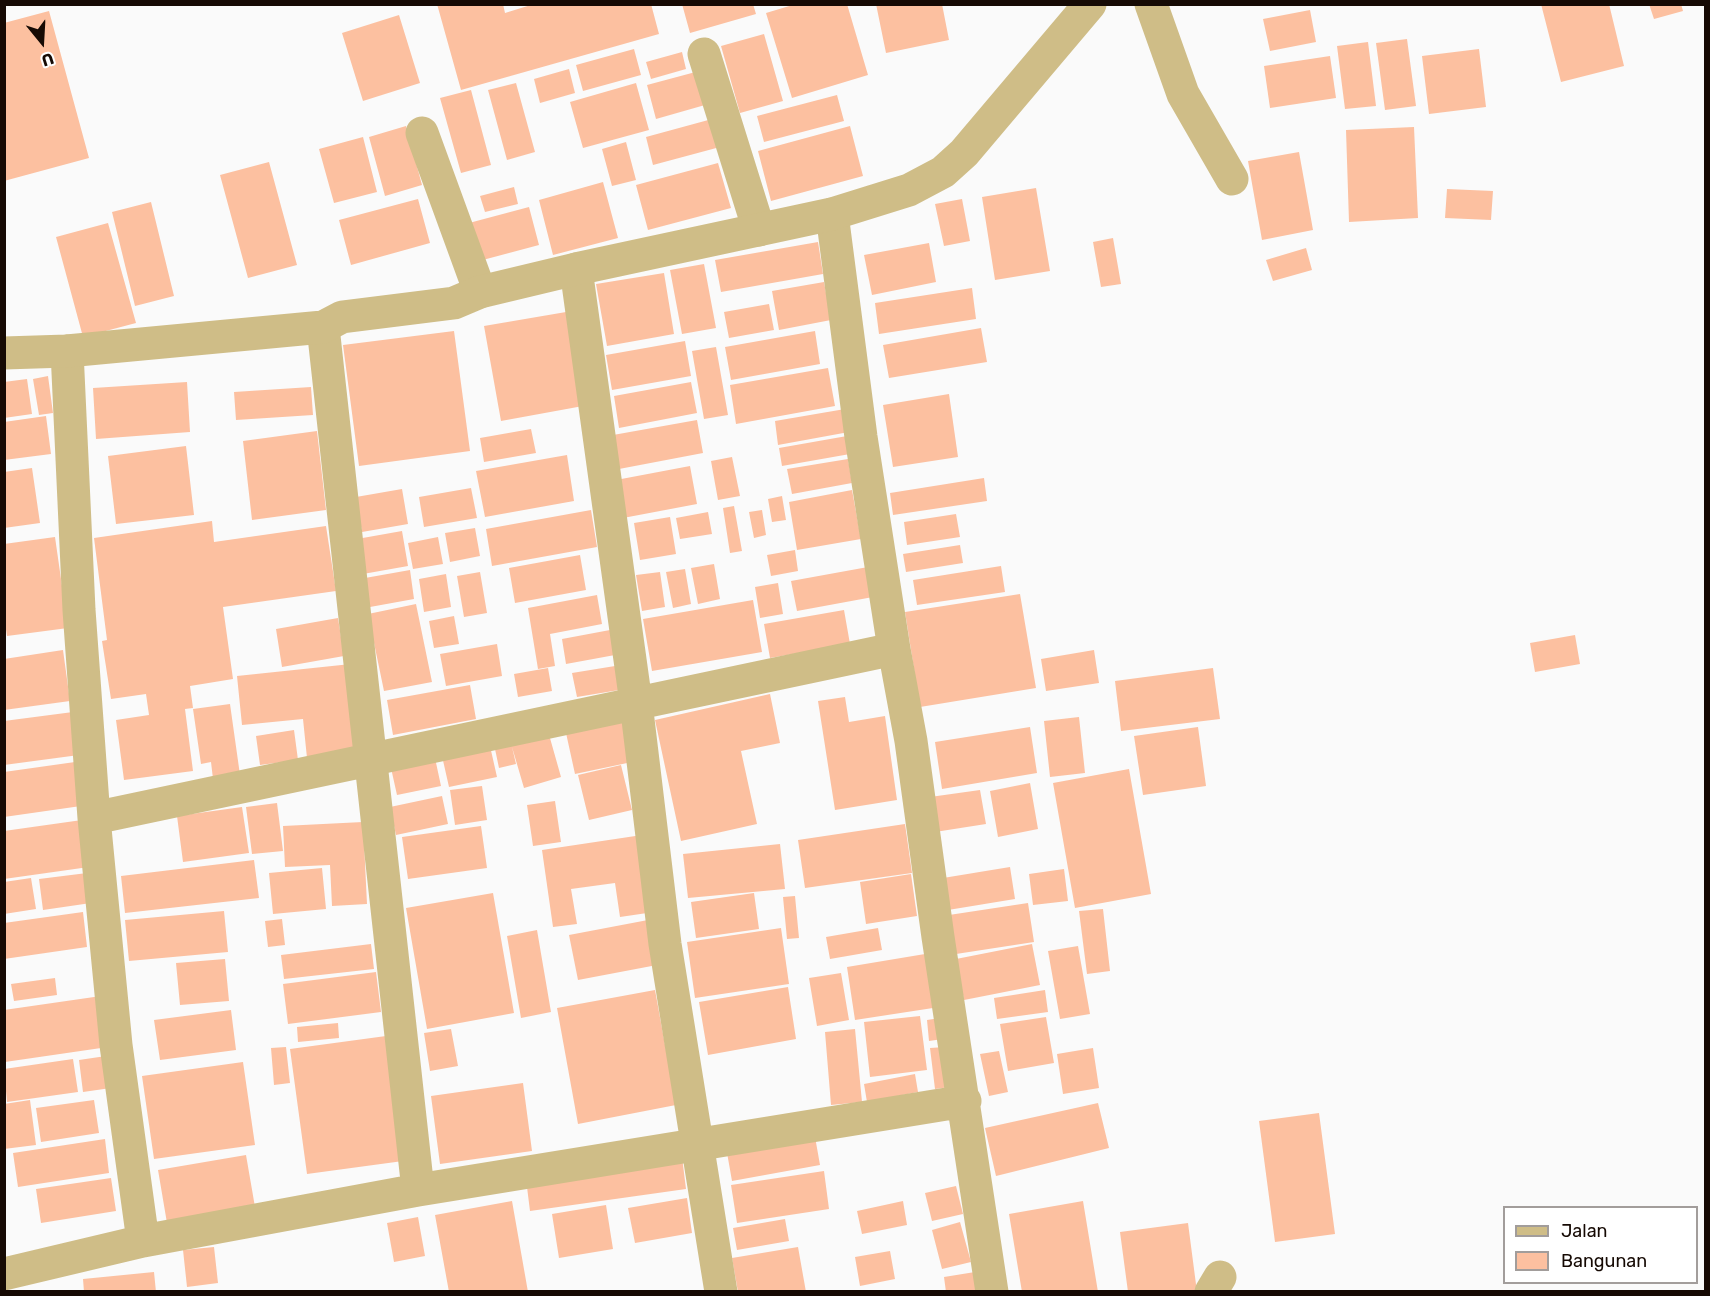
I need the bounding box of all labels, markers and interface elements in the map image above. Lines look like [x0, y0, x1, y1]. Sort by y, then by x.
north arrow [12, 12, 72, 72]
text: U [39, 49, 56, 70]
legend [1503, 1206, 1698, 1284]
text: Jalan [1561, 1220, 1608, 1242]
text: Bangunan [1561, 1250, 1647, 1272]

